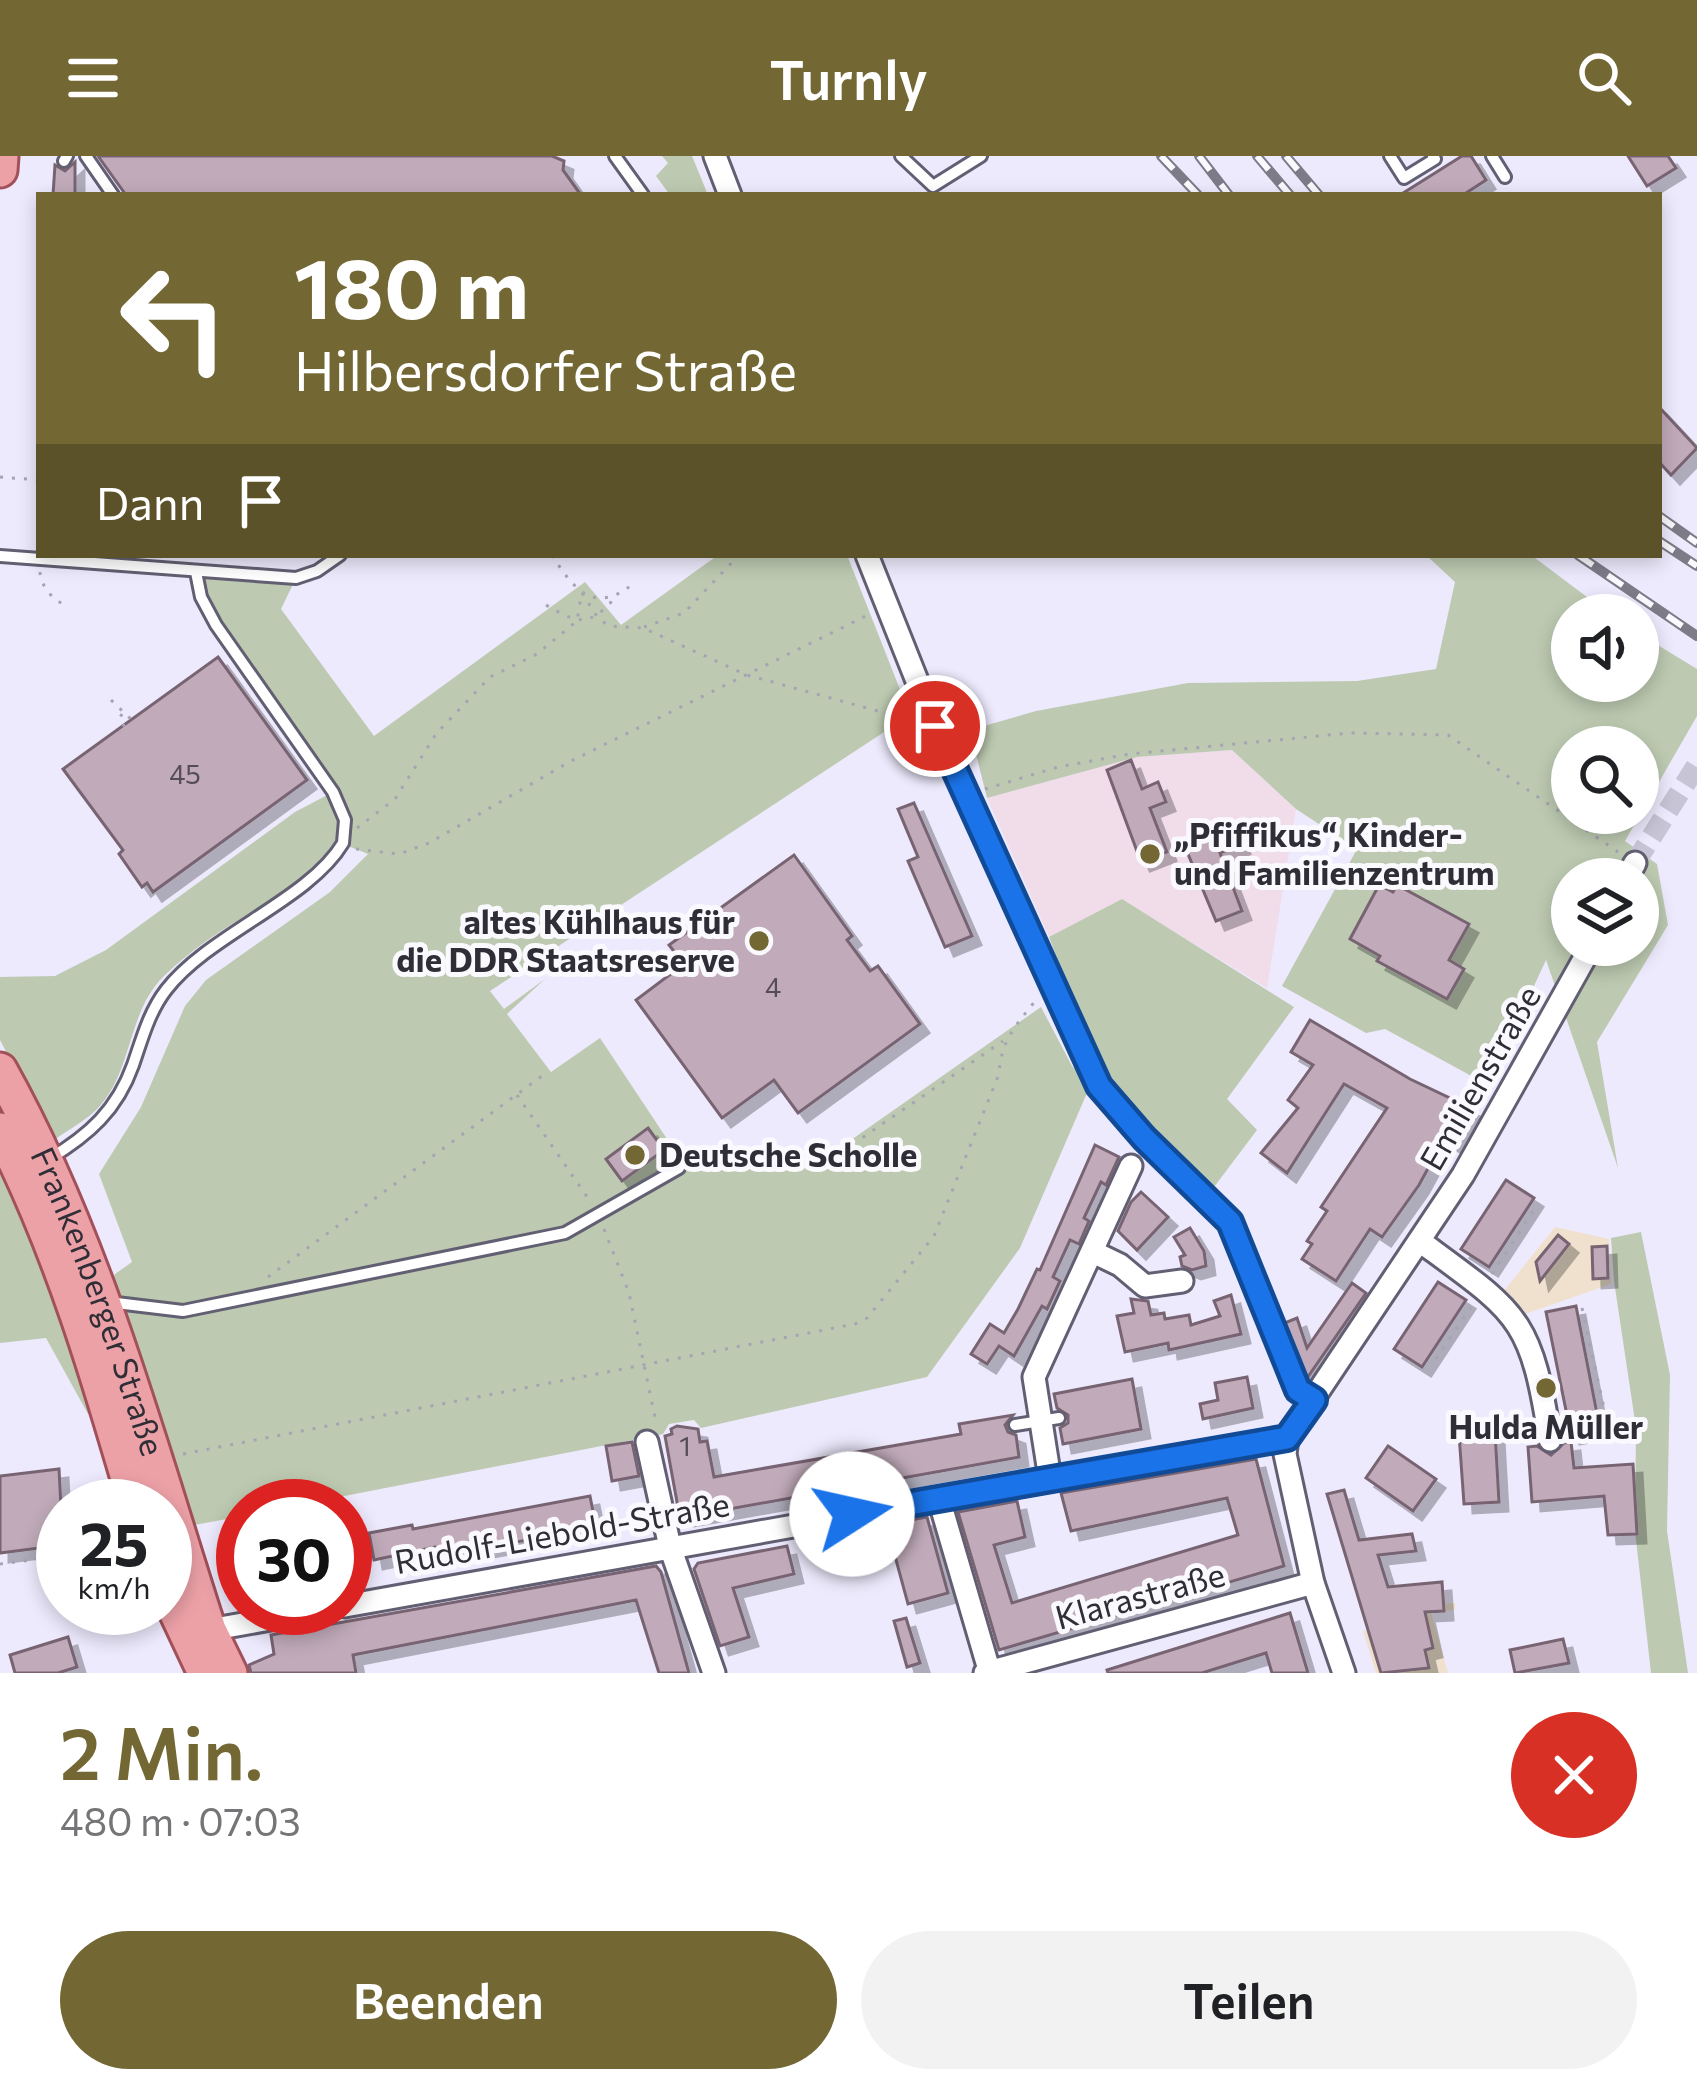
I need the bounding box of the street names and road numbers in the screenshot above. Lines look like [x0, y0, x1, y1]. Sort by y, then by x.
street label: Emilienstraße [1409, 978, 1548, 1177]
street label: Frankenberger Straße [23, 1140, 175, 1460]
street label: Rudolf-Liebold-Straße [391, 1482, 732, 1581]
street label: Klarastraße [1050, 1552, 1229, 1637]

